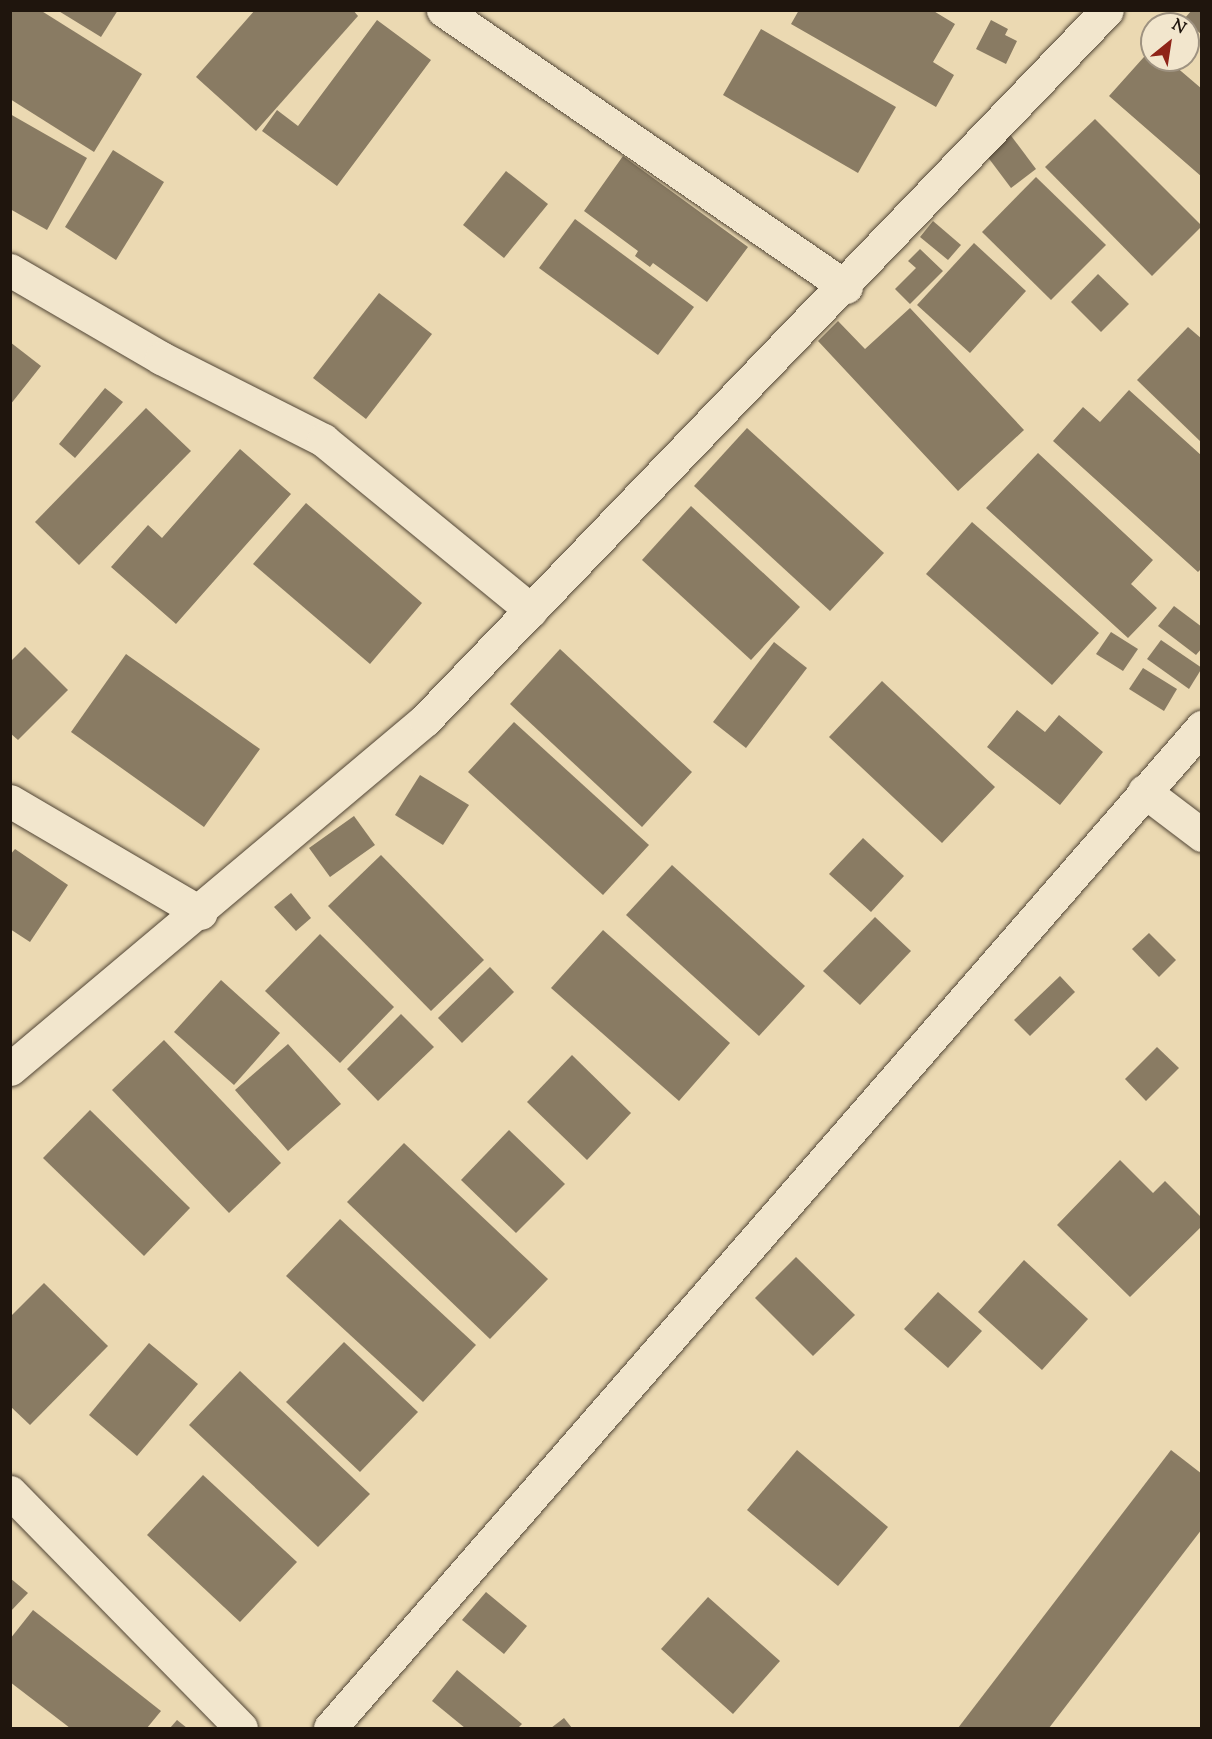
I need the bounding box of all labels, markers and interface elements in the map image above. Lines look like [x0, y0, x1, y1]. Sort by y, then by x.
north arrow [1140, 12, 1200, 72]
text: N [1167, 15, 1190, 41]

